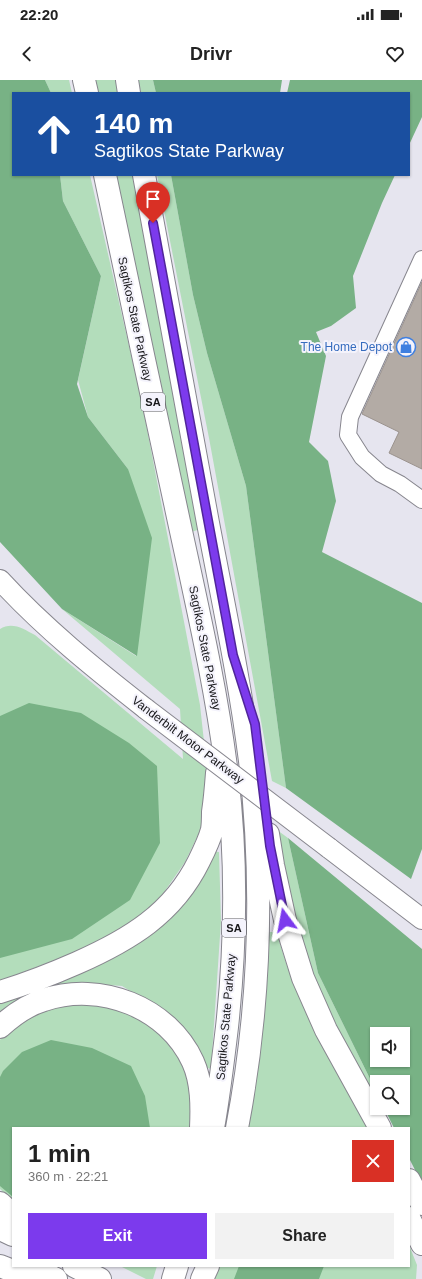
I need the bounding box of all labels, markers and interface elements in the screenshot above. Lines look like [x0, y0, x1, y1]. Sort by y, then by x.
text: 22:20 [20, 6, 58, 23]
icon: back [16, 43, 38, 65]
icon: heart [384, 43, 406, 65]
text: Drivr [190, 44, 232, 64]
icon: ahead [28, 108, 80, 160]
text: 140 m [94, 108, 173, 139]
text: Sagtikos State Parkway [94, 141, 284, 161]
pin [136, 182, 170, 223]
icon: arrive [142, 188, 164, 210]
street label: Sagtikos State Parkway [115, 256, 155, 382]
shop icon: The Home Depot [395, 336, 417, 358]
place label: The Home Depot [301, 340, 393, 354]
road number: SA [141, 393, 165, 411]
street label: Sagtikos State Parkway [186, 584, 224, 712]
street label: Vanderbilt Motor Parkway [129, 693, 247, 787]
position arrow [264, 899, 306, 941]
road number: SA [222, 919, 246, 937]
street label: Sagtikos State Parkway [214, 953, 238, 1081]
map controls [370, 1027, 410, 1115]
button: sound [370, 1027, 410, 1067]
button: search [370, 1075, 410, 1115]
text: 1 min [28, 1140, 91, 1167]
button: close [352, 1140, 394, 1182]
text: 360 m · 22:21 [28, 1169, 108, 1184]
button: Exit [28, 1213, 207, 1259]
button: Share [215, 1213, 394, 1259]

